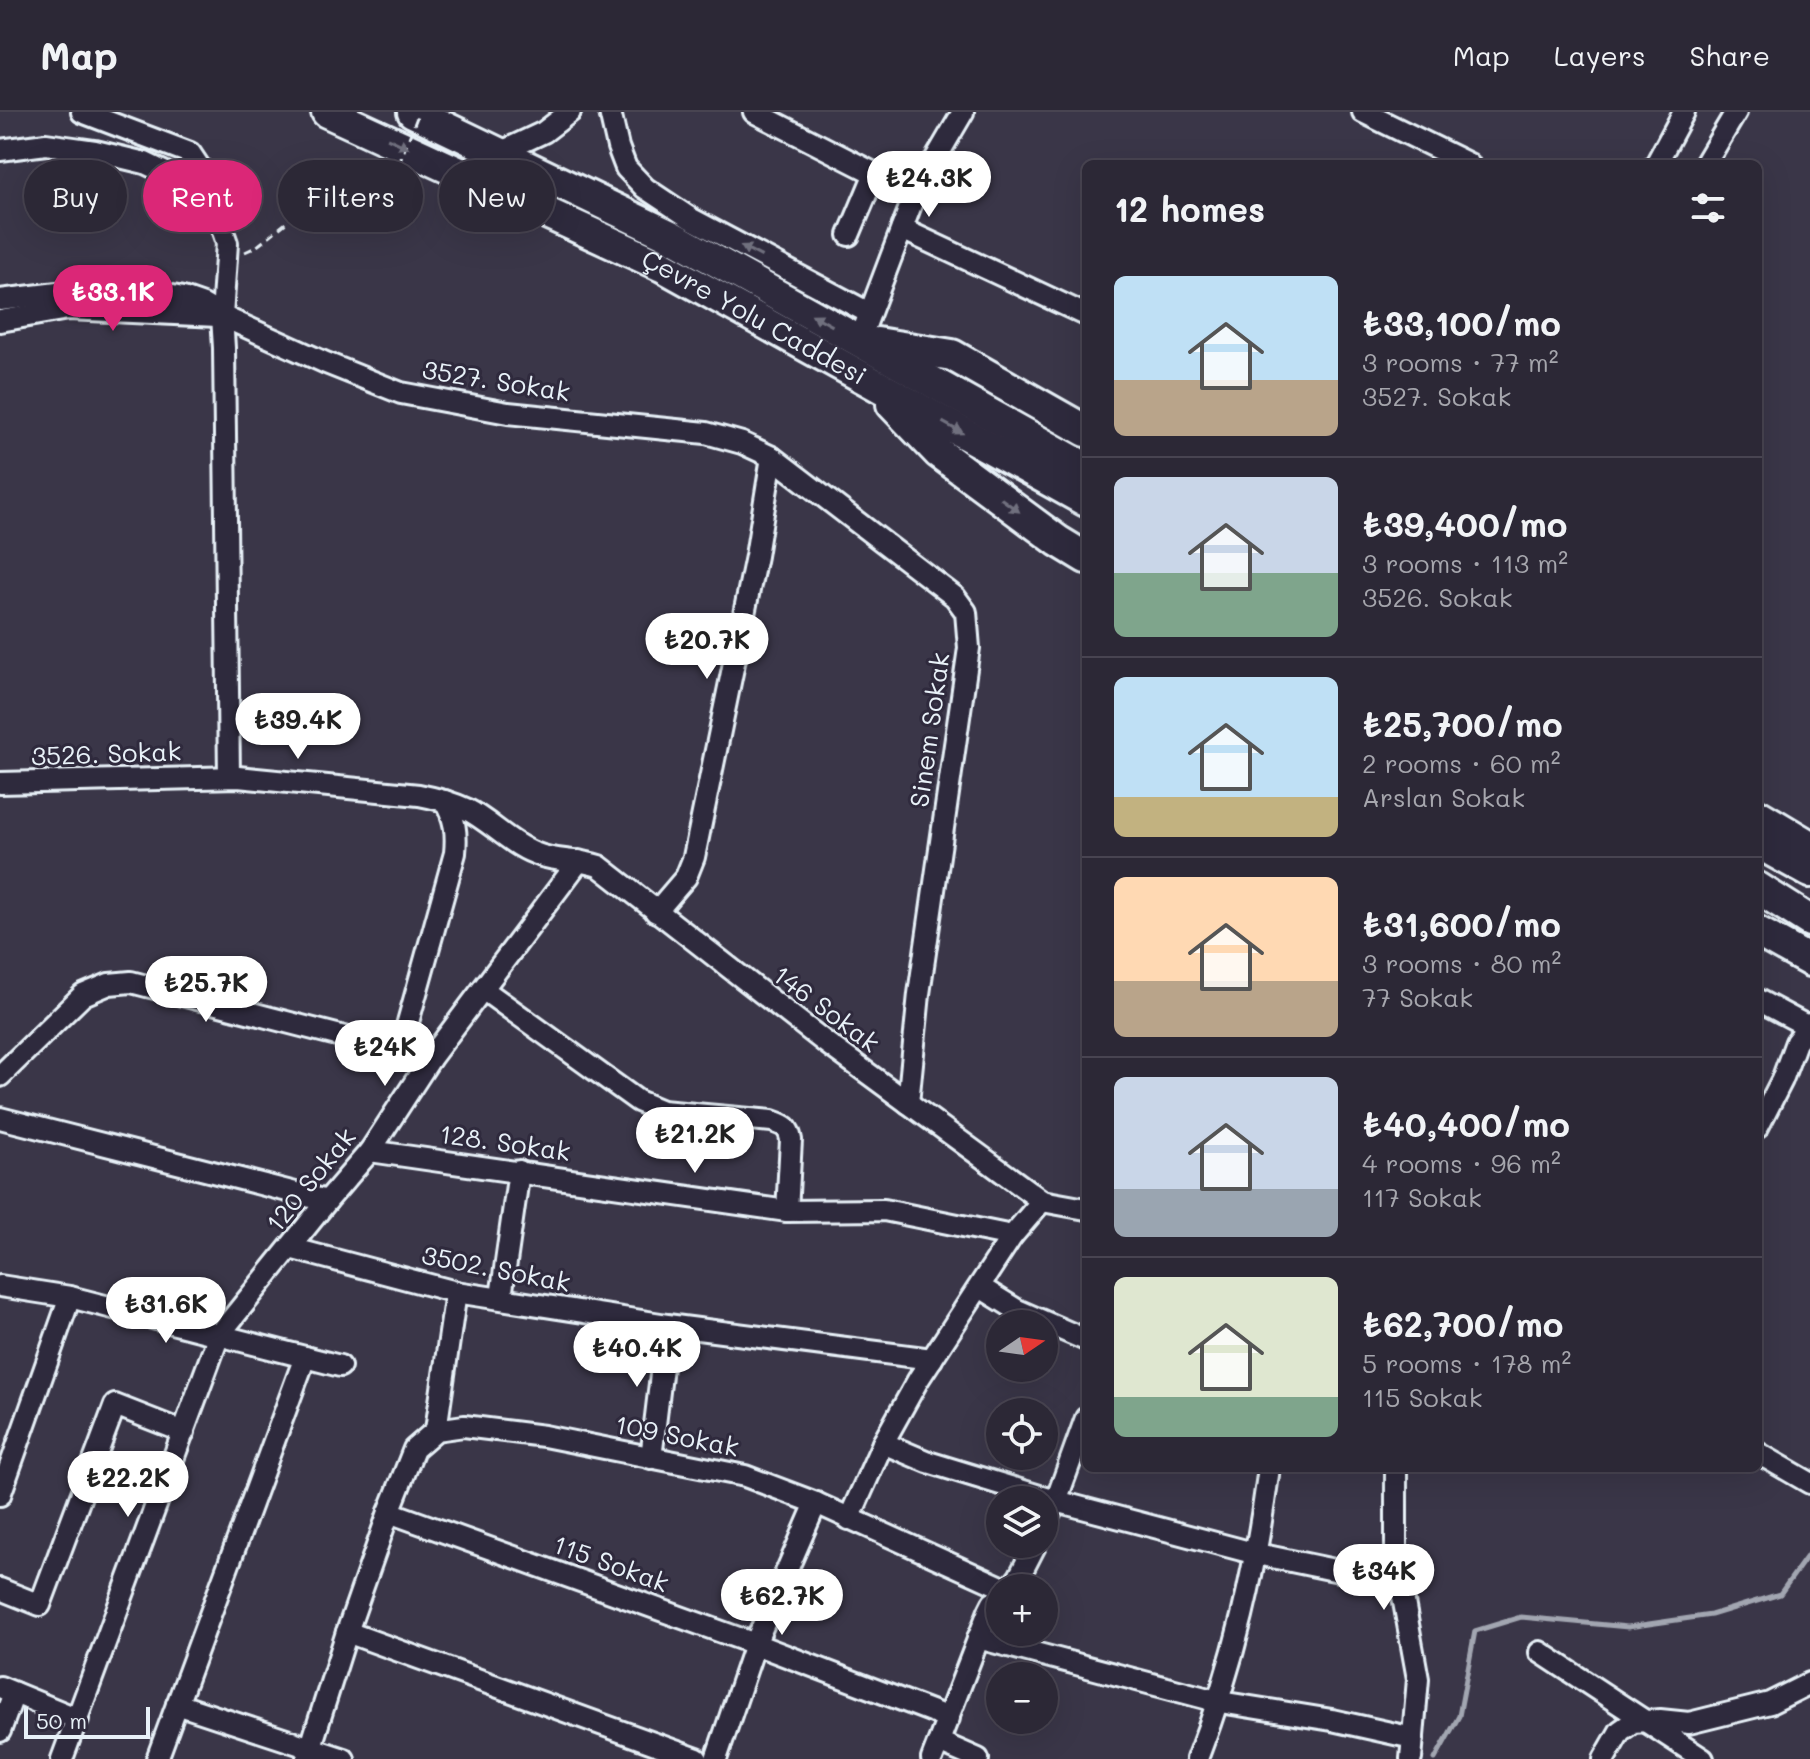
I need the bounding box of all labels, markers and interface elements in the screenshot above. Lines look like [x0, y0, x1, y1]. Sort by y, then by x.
text: Map [40, 30, 118, 80]
text: Map [1453, 37, 1510, 73]
text: Layers [1554, 37, 1646, 73]
text: Share [1690, 37, 1770, 73]
one-way arrow [387, 136, 410, 150]
pin: ₺24.3K [864, 151, 994, 219]
chip: Buy [24, 160, 127, 232]
chip: Rent [143, 160, 262, 232]
chip: Filters [278, 160, 423, 232]
chip: New [439, 160, 555, 232]
text: ₺24.3K [885, 160, 973, 194]
text: 12 homes [1114, 186, 1265, 231]
icon: filters [1686, 186, 1730, 230]
street label: Çevre Yolu Caddesi [637, 241, 873, 392]
one-way arrow [740, 244, 762, 258]
pin: ₺33.1K [48, 265, 178, 333]
text: ₺33.1K [71, 274, 155, 308]
text: ₺33,100/mo [1362, 300, 1561, 345]
icon: home [1178, 308, 1274, 404]
one-way arrow [811, 314, 834, 327]
text: 3 rooms · 77 m² [1362, 345, 1559, 379]
street label: 3527. Sokak [420, 352, 573, 408]
text: 3527. Sokak [1362, 379, 1511, 413]
one-way arrow [942, 421, 965, 434]
one-way arrow [999, 497, 1020, 513]
text: ₺39,400/mo [1362, 501, 1567, 546]
icon: home [1178, 509, 1274, 605]
text: 3 rooms · 113 m² [1362, 546, 1568, 580]
text: 3526. Sokak [1362, 580, 1512, 614]
pin: ₺20.7K [642, 613, 772, 681]
text: ₺20.7K [663, 622, 751, 656]
street label: Sinem Sokak [901, 650, 957, 809]
pin: ₺39.4K [233, 693, 363, 761]
text: ₺25,700/mo [1362, 701, 1563, 746]
text: ₺39.4K [253, 702, 343, 736]
icon: home [1178, 709, 1274, 805]
street label: 3526. Sokak [30, 733, 182, 773]
text: 2 rooms · 60 m² [1362, 746, 1561, 780]
text: Arslan Sokak [1362, 780, 1525, 814]
text: ₺31,600/mo [1362, 901, 1561, 946]
icon: home [1178, 909, 1274, 1005]
text: 3 rooms · 80 m² [1362, 946, 1561, 980]
pin: ₺25.7K [141, 956, 271, 1024]
street label: 146 Sokak [767, 957, 887, 1059]
text: ₺25.7K [163, 965, 249, 999]
text: 77 Sokak [1362, 980, 1473, 1014]
pin: ₺24K [338, 1020, 432, 1088]
text: ₺24K [353, 1029, 417, 1063]
text: ₺40,400/mo [1362, 1101, 1570, 1146]
pin: ₺21.2K [630, 1107, 760, 1175]
icon: home [1178, 1109, 1274, 1205]
street label: 128. Sokak [438, 1116, 573, 1168]
text: ₺21.2K [654, 1116, 736, 1150]
street label: 120 Sokak [258, 1120, 363, 1238]
text: 4 rooms · 96 m² [1362, 1146, 1561, 1180]
text: 117 Sokak [1362, 1180, 1482, 1214]
street label: 3502. Sokak [419, 1237, 573, 1299]
pin: ₺31.6K [101, 1277, 231, 1345]
text: ₺31.6K [124, 1286, 208, 1320]
text: ₺62,700/mo [1362, 1301, 1563, 1346]
icon: home [1178, 1309, 1274, 1405]
north arrow [986, 1310, 1058, 1382]
map controls [986, 1310, 1058, 1734]
pin: ₺40.4K [572, 1321, 702, 1389]
text: ₺40.4K [591, 1330, 683, 1364]
text: 5 rooms · 178 m² [1362, 1346, 1571, 1380]
text: 115 Sokak [1362, 1380, 1483, 1414]
button: locate [986, 1398, 1058, 1470]
street label: 109 Sokak [612, 1406, 742, 1464]
pin: ₺22.2K [63, 1451, 193, 1519]
text: ₺22.2K [86, 1460, 170, 1494]
button: layers [986, 1486, 1058, 1558]
street label: 115 Sokak [549, 1526, 674, 1600]
pin: ₺34K [1337, 1544, 1431, 1612]
text: ₺34K [1351, 1553, 1417, 1587]
pin: ₺62.7K [717, 1569, 847, 1637]
button: + [986, 1574, 1058, 1646]
text: ₺62.7K [739, 1578, 825, 1612]
button: − [986, 1662, 1058, 1734]
scale bar [24, 1703, 150, 1739]
text: 50 m [36, 1706, 87, 1735]

